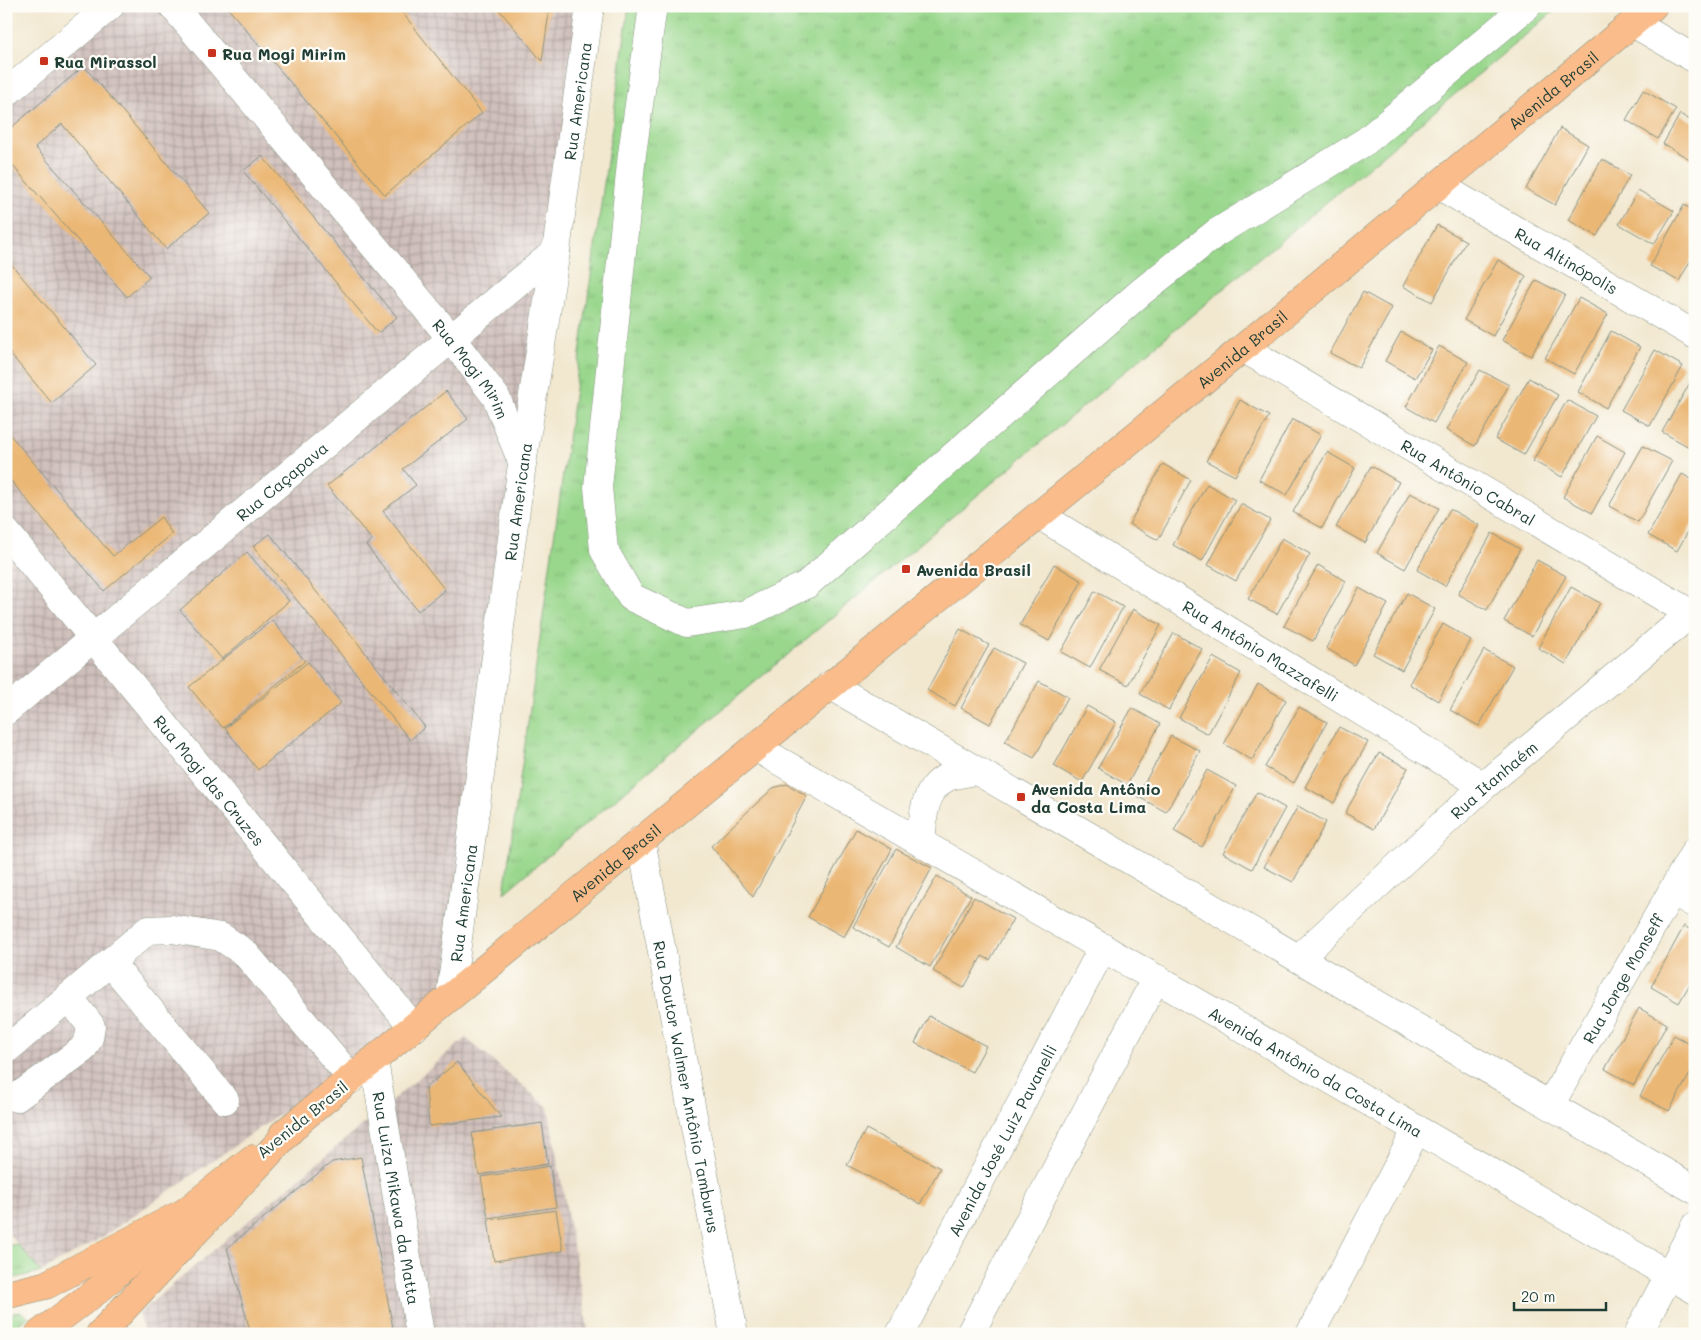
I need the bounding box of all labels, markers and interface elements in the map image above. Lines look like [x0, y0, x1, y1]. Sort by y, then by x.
street label: Rua Americana [558, 41, 595, 161]
place label: Rua Mogi Mirim [222, 43, 346, 64]
street label: Avenida Brasil [1503, 46, 1602, 133]
marker: Rua Mogi Mirim [206, 47, 218, 59]
place label: Rua Mirassol [54, 51, 157, 72]
marker: Rua Mirassol [38, 55, 50, 67]
street label: Rua Altinópolis [1511, 222, 1622, 298]
street label: Avenida Brasil [1192, 305, 1291, 393]
street label: Rua Mogi Mirim [428, 314, 514, 422]
street label: Rua Antônio Cabral [1397, 434, 1539, 530]
street label: Rua Caçapava [231, 436, 332, 525]
street label: Rua Americana [499, 441, 536, 562]
place label: Avenida Brasil [916, 559, 1031, 580]
marker: Avenida Brasil [900, 563, 912, 575]
street label: Rua Antônio Mazzafelli [1179, 595, 1343, 706]
street label: Rua Mogi das Cruzes [150, 710, 270, 850]
street label: Rua Itanhaém [1445, 736, 1541, 823]
place label: Avenida Antônio da Costa Lima [1031, 778, 1161, 817]
marker: Avenida Antônio da Costa Lima [1015, 791, 1027, 803]
street label: Avenida Brasil [565, 819, 665, 906]
street label: Rua Americana [444, 842, 481, 963]
street label: Rua Jorge Monseff [1577, 909, 1668, 1047]
street label: Rua Doutor Walmer Antônio Tamburus [650, 939, 725, 1235]
street label: Avenida Antônio da Costa Lima [1205, 1001, 1427, 1141]
street label: Avenida José Luiz Pavanelli [943, 1040, 1061, 1240]
street label: Avenida Brasil [252, 1076, 352, 1162]
street label: Rua Luiza Mikawa da Matta [369, 1090, 425, 1306]
scale bar [1514, 1280, 1606, 1312]
text: 20 m [1521, 1286, 1555, 1306]

